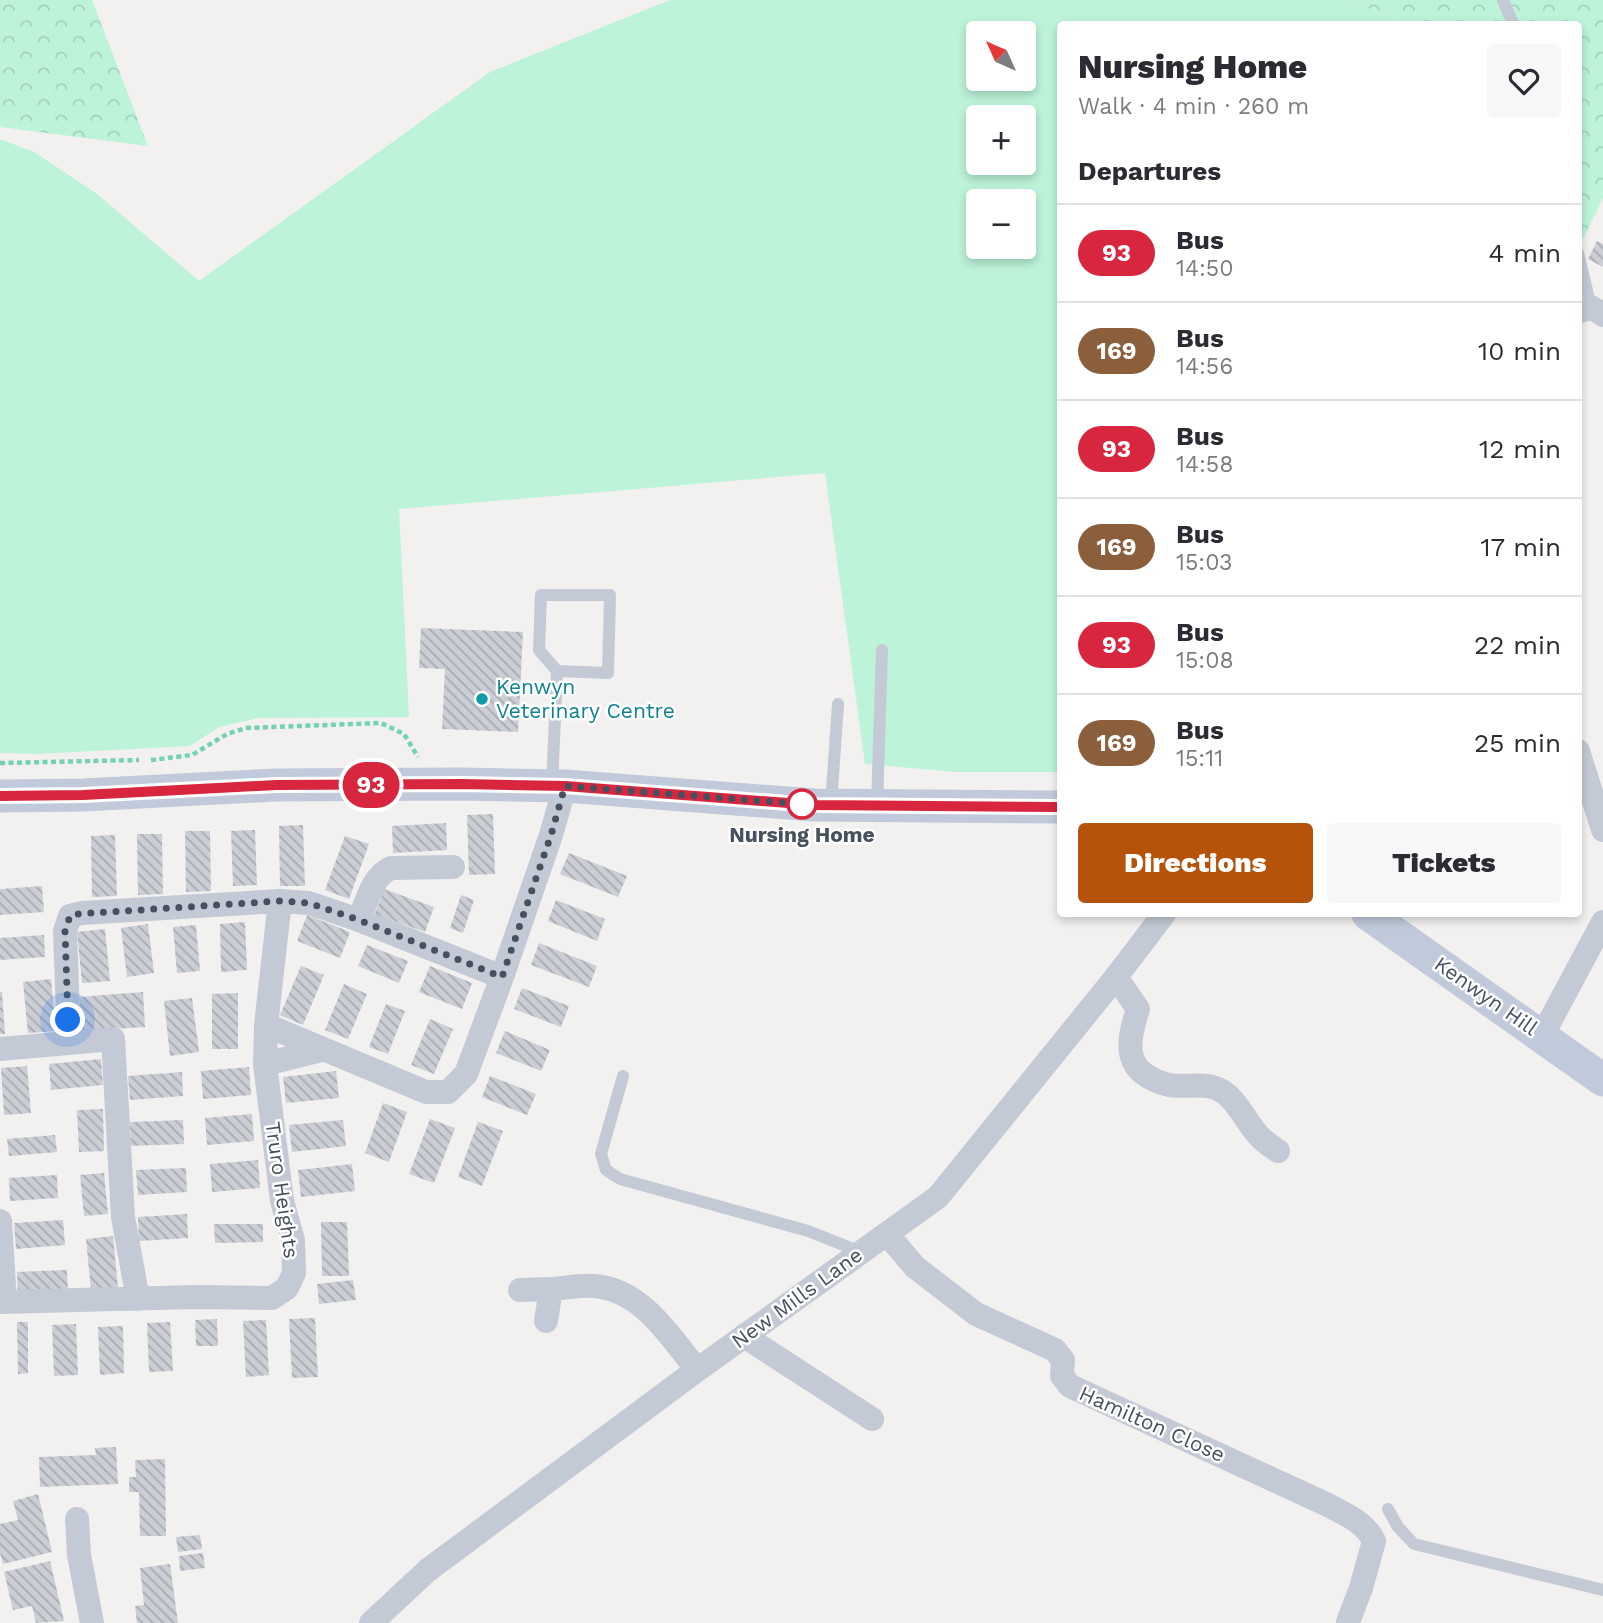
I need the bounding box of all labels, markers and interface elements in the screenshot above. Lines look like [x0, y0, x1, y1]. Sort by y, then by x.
north arrow [966, 21, 1036, 91]
map controls [966, 21, 1036, 259]
button: heart [1487, 44, 1561, 118]
text: Nursing Home [1078, 47, 1307, 86]
text: Walk · 4 min · 260 m [1078, 93, 1309, 120]
button: + [966, 105, 1036, 175]
text: Departures [1078, 156, 1221, 186]
button: − [966, 189, 1036, 259]
text: Bus [1176, 225, 1224, 255]
text: 4 min [1488, 238, 1561, 268]
text: 93 [1102, 239, 1131, 267]
text: 14:50 [1176, 255, 1234, 282]
text: Bus [1176, 323, 1224, 353]
text: 10 min [1478, 336, 1561, 366]
text: 169 [1097, 337, 1136, 365]
text: 14:56 [1176, 353, 1233, 380]
text: Bus [1176, 421, 1224, 451]
text: 12 min [1479, 434, 1561, 464]
text: 93 [1102, 435, 1131, 463]
text: 14:58 [1176, 451, 1233, 478]
text: Bus [1176, 519, 1224, 549]
text: 17 min [1480, 532, 1561, 562]
text: 169 [1097, 533, 1136, 561]
text: 15:03 [1176, 549, 1232, 576]
text: Bus [1176, 617, 1224, 647]
text: 22 min [1474, 630, 1561, 660]
text: 93 [1102, 631, 1131, 659]
text: 15:08 [1176, 647, 1234, 674]
place label: Kenwyn Veterinary Centre [496, 674, 675, 723]
marker: Kenwyn Veterinary Centre [474, 691, 490, 707]
text: Bus [1176, 715, 1224, 745]
text: 25 min [1474, 728, 1561, 758]
text: 169 [1097, 729, 1136, 757]
text: 15:11 [1176, 745, 1223, 772]
line badge: 93 [340, 762, 402, 808]
text: 93 [357, 771, 385, 799]
marker: Nursing Home [787, 789, 817, 819]
place label: Nursing Home [729, 822, 875, 847]
button: Directions [1078, 823, 1313, 903]
button: Tickets [1327, 823, 1561, 903]
street label: Kenwyn Hill [1430, 951, 1543, 1041]
your location [50, 1002, 85, 1037]
street label: Truro Heights [261, 1120, 304, 1260]
street label: New Mills Lane [726, 1242, 867, 1353]
street label: Hamilton Close [1075, 1380, 1229, 1467]

